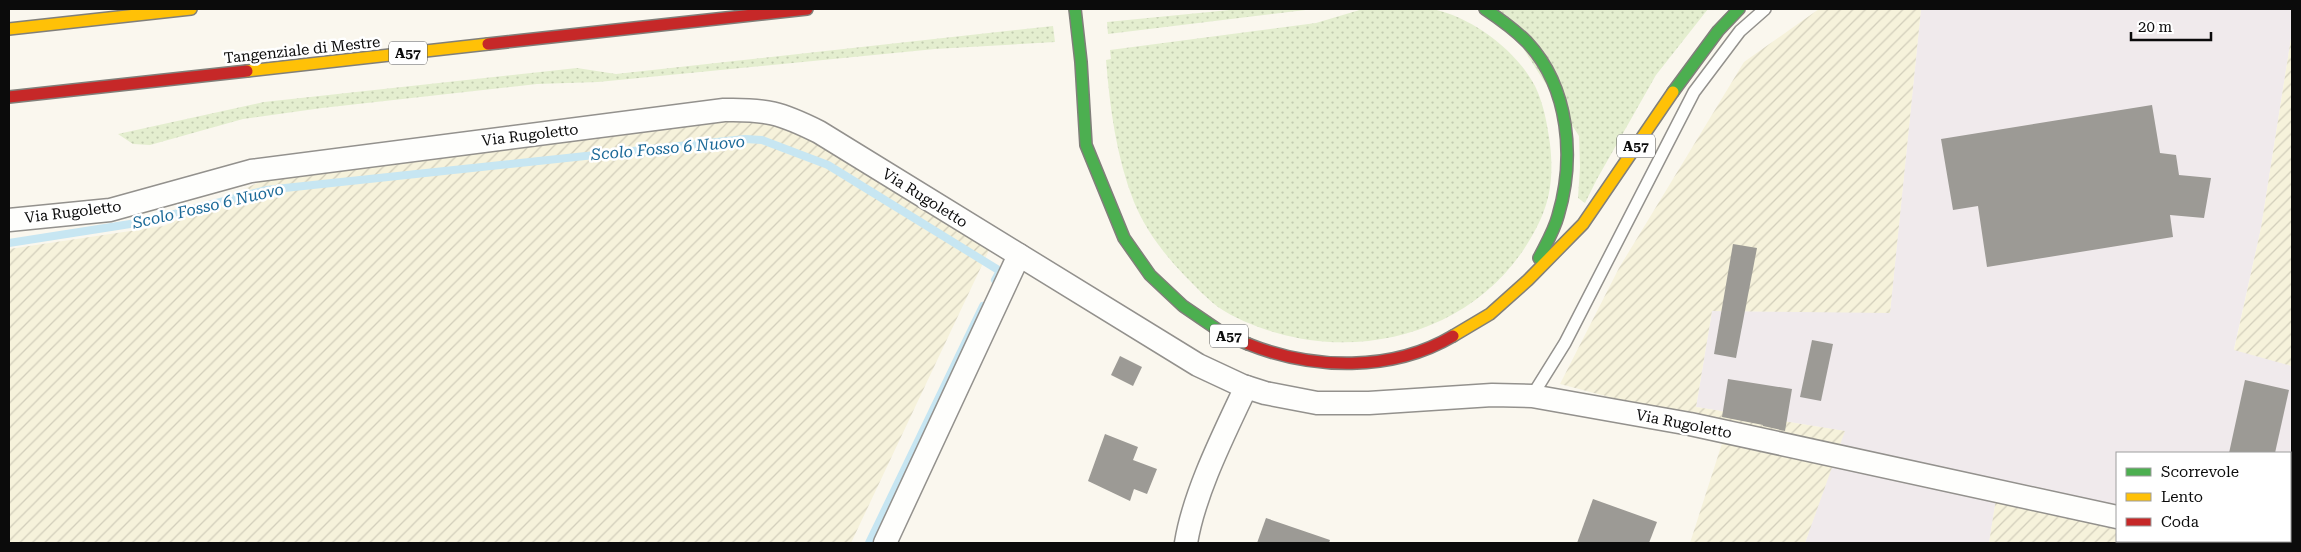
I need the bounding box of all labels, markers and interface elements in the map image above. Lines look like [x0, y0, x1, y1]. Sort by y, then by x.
scale bar [2131, 10, 2211, 42]
text: 20 m [2138, 18, 2173, 36]
street label: Tangenziale di Mestre [223, 33, 381, 67]
road number: A57 [389, 42, 427, 64]
street label: Via Rugoletto [481, 120, 579, 150]
water label: Scolo Fosso 6 Nuovo [589, 132, 746, 164]
road number: A57 [1617, 134, 1655, 158]
street label: Via Rugoletto [879, 165, 971, 231]
water label: Scolo Fosso 6 Nuovo [130, 179, 285, 233]
street label: Via Rugoletto [24, 197, 122, 227]
road number: A57 [1210, 324, 1248, 348]
street label: Via Rugoletto [1635, 406, 1733, 442]
legend [2116, 452, 2291, 542]
text: Scorrevole [2161, 463, 2239, 481]
text: Lento [2161, 488, 2203, 506]
text: Coda [2161, 513, 2199, 531]

